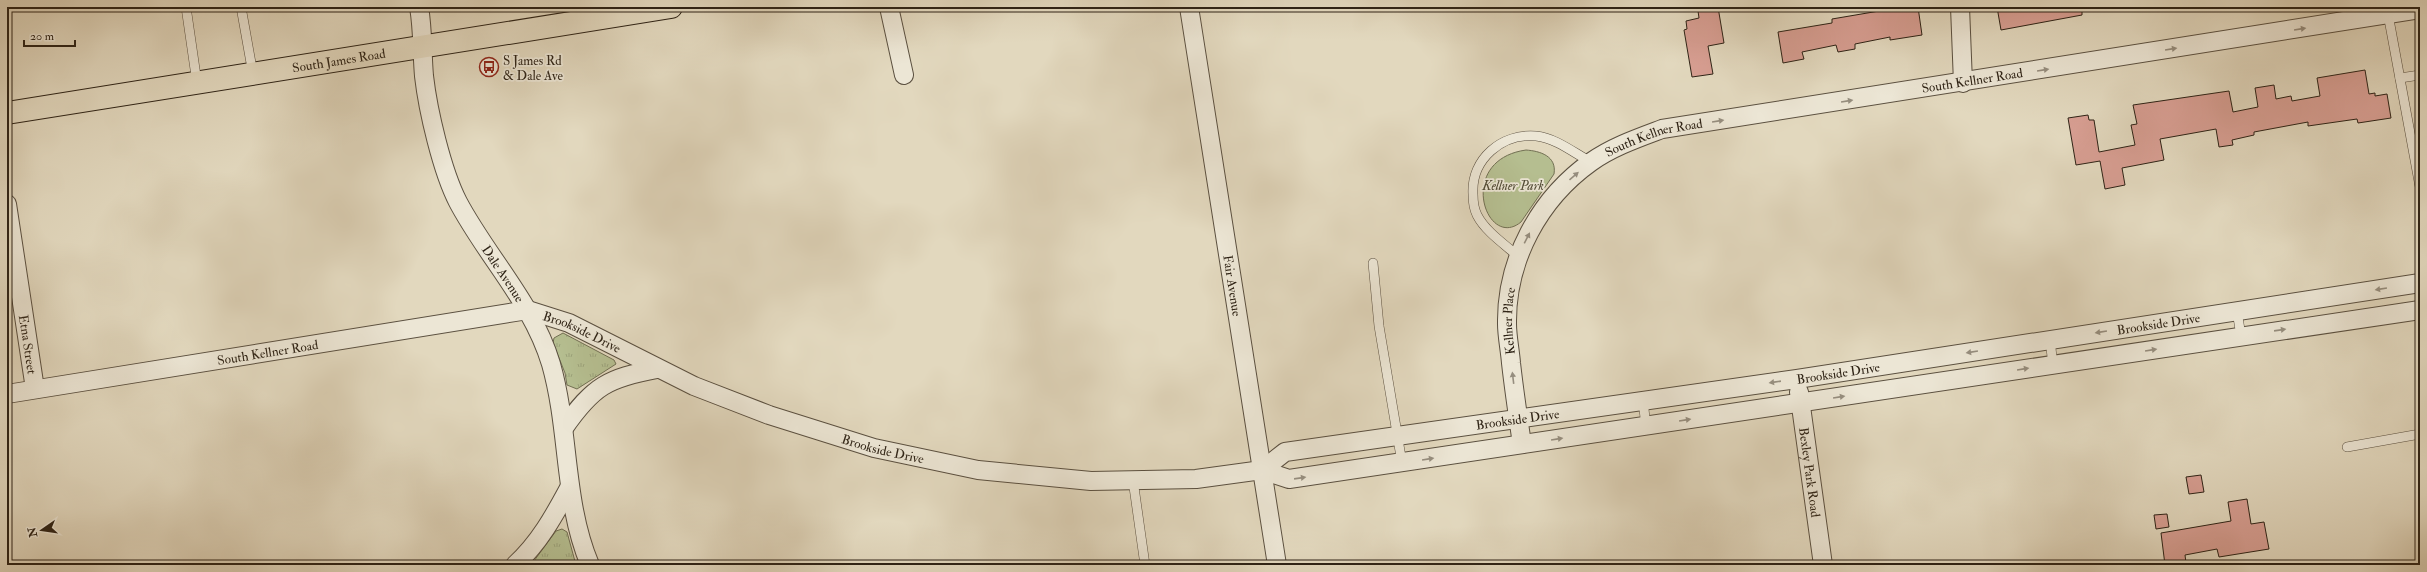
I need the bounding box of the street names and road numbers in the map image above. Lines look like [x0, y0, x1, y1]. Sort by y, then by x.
street label: South James Road [291, 46, 387, 76]
street label: South Kellner Road [1921, 65, 2024, 97]
street label: South Kellner Road [1603, 116, 1704, 161]
street label: Dale Avenue [478, 243, 528, 306]
street label: Fair Avenue [1219, 254, 1245, 318]
street label: Kellner Place [1500, 285, 1519, 356]
street label: Brookside Drive [541, 308, 624, 357]
street label: Brookside Drive [2116, 310, 2202, 339]
street label: Etna Street [15, 314, 40, 375]
street label: South Kellner Road [216, 337, 320, 369]
street label: Brookside Drive [1795, 359, 1882, 388]
street label: Brookside Drive [1475, 406, 1561, 434]
street label: Bexley Park Road [1795, 426, 1823, 519]
street label: Brookside Drive [840, 431, 926, 467]

